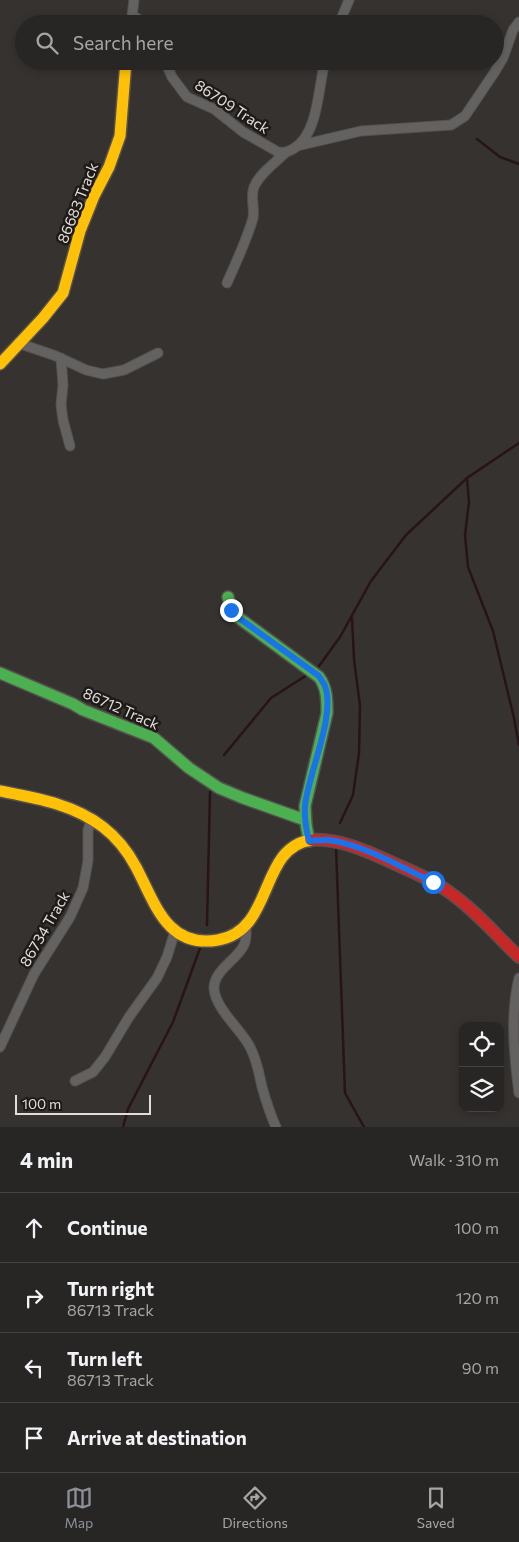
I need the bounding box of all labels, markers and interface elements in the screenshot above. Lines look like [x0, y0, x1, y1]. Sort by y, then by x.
search box [15, 15, 504, 70]
icon: search [33, 29, 61, 57]
text: Search here [73, 31, 173, 54]
street label: 86709 Track [192, 75, 273, 137]
street label: 86683 Track [53, 160, 101, 246]
route end [220, 599, 243, 622]
street label: 86712 Track [81, 683, 162, 733]
route start [422, 871, 445, 894]
street label: 86734 Track [15, 888, 73, 969]
map controls [459, 1022, 504, 1112]
button: locate [459, 1022, 504, 1067]
button: layers [459, 1067, 504, 1112]
scale bar [15, 1092, 151, 1115]
text: 100 m [22, 1095, 61, 1112]
text: 4 min [20, 1147, 73, 1172]
text: Walk · 310 m [409, 1150, 499, 1169]
icon: ahead [20, 1214, 48, 1242]
text: Continue [67, 1216, 147, 1239]
text: 100 m [454, 1218, 499, 1237]
text: Turn right [67, 1277, 154, 1300]
icon: right [20, 1284, 48, 1312]
text: 120 m [456, 1288, 499, 1307]
text: 86713 Track [67, 1300, 154, 1319]
text: Turn left [67, 1347, 142, 1370]
icon: left [20, 1354, 48, 1382]
text: 90 m [462, 1358, 499, 1377]
text: 86713 Track [67, 1370, 154, 1389]
icon: arrive [20, 1424, 48, 1452]
text: Arrive at destination [67, 1426, 247, 1449]
tab: Map [64, 1484, 93, 1531]
tab: Directions [222, 1484, 288, 1531]
tab: Saved [417, 1484, 455, 1531]

